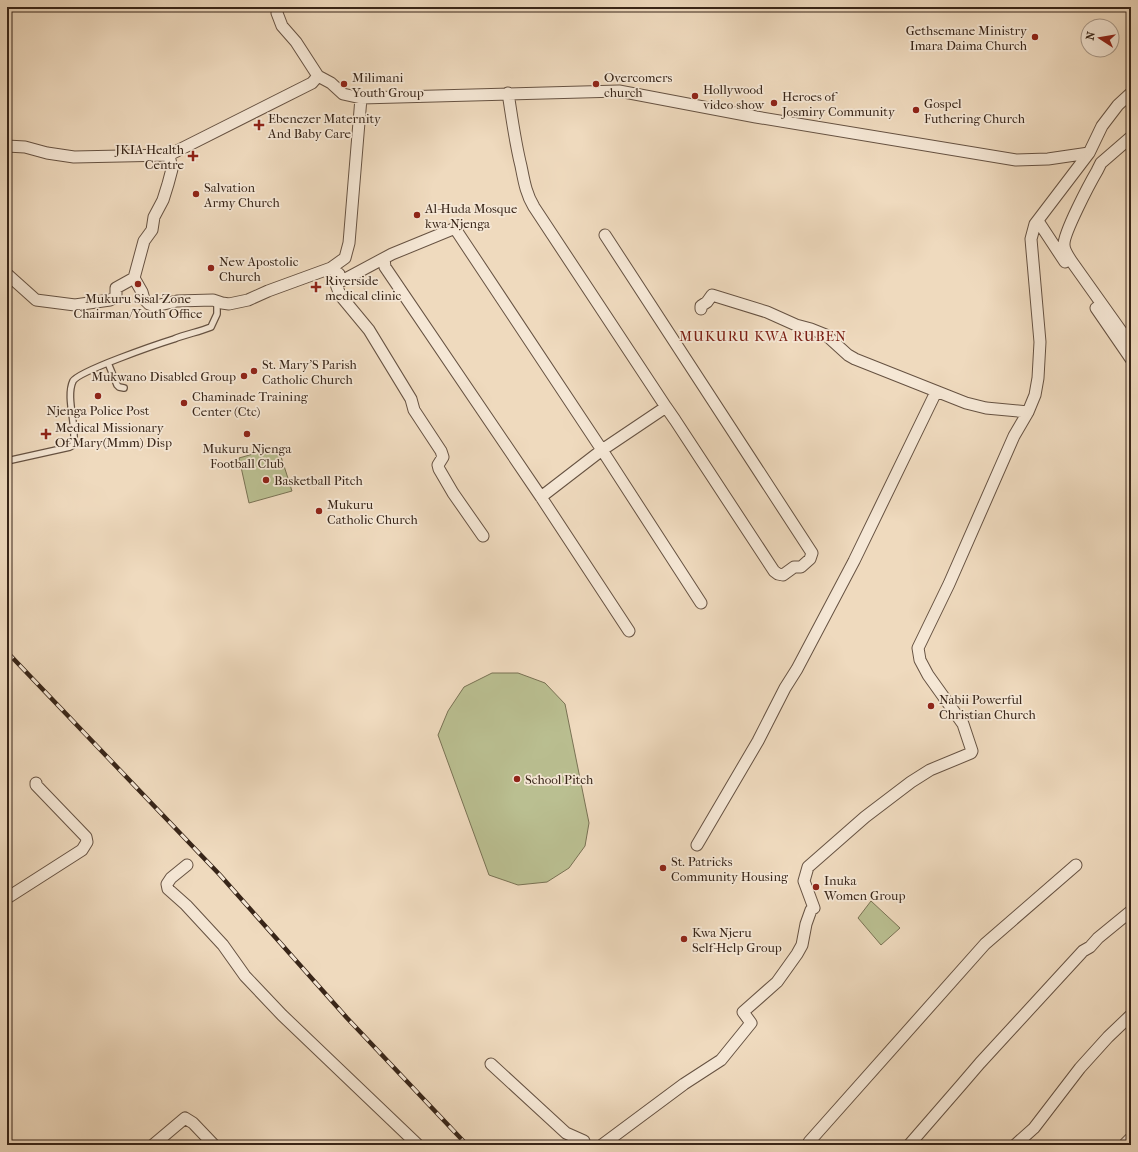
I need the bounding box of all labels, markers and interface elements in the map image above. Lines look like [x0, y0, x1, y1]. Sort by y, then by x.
north arrow [1080, 18, 1120, 58]
place label: Gethsemane Ministry Imara Daima Church [906, 23, 1028, 53]
text: N [1083, 30, 1098, 41]
marker: Gethsemane Ministry Imara Daima Church [1030, 32, 1040, 42]
place label: Milimani Youth Group [351, 70, 424, 100]
place label: Overcomers church [604, 70, 672, 100]
marker: Milimani Youth Group [339, 79, 349, 89]
marker: Overcomers church [591, 79, 601, 89]
place label: Hollywood video show [703, 82, 764, 112]
place label: Heroes of Josmiry Community [781, 89, 896, 119]
marker: Hollywood video show [690, 91, 700, 101]
place label: Gospel Futhering Church [924, 96, 1026, 126]
marker: Heroes of Josmiry Community [769, 98, 779, 108]
marker: Gospel Futhering Church [911, 105, 921, 115]
place label: Ebenezer Maternity And Baby Care [267, 111, 382, 141]
marker: Ebenezer Maternity And Baby Care [253, 119, 265, 131]
place label: JKIA Health Centre [114, 142, 185, 172]
marker: JKIA Health Centre [187, 150, 199, 162]
place label: Salvation Army Church [203, 180, 280, 210]
marker: Salvation Army Church [191, 189, 201, 199]
place label: Al-Huda Mosque kwa Njenga [424, 201, 518, 231]
marker: Al-Huda Mosque kwa Njenga [412, 210, 422, 220]
place label: New Apostolic Church [219, 254, 299, 284]
marker: New Apostolic Church [206, 263, 216, 273]
place label: Riverside medical clinic [325, 273, 402, 303]
marker: Mukuru Sisal Zone Chairman/Youth Office [133, 279, 143, 289]
marker: Riverside medical clinic [310, 281, 322, 293]
place label: Mukuru Sisal Zone Chairman/Youth Office [74, 291, 203, 321]
district label: MUKURU KWA RUBEN [679, 328, 847, 345]
place label: St. Mary'S Parish Catholic Church [262, 357, 357, 387]
marker: St. Mary'S Parish Catholic Church [249, 366, 259, 376]
place label: Mukwano Disabled Group [91, 369, 236, 384]
marker: Mukwano Disabled Group [239, 371, 249, 381]
place label: Chaminade Training Center (Ctc) [192, 389, 309, 419]
marker: Njenga Police Post [93, 391, 103, 401]
marker: Chaminade Training Center (Ctc) [179, 398, 189, 408]
place label: Njenga Police Post [47, 403, 150, 418]
place label: Medical Missionary Of Mary(Mmm) Disp [55, 420, 172, 450]
marker: Medical Missionary Of Mary(Mmm) Disp [40, 428, 52, 440]
marker: Mukuru Njenga Football Club [242, 429, 252, 439]
place label: Mukuru Njenga Football Club [203, 441, 292, 471]
place label: Basketball Pitch [274, 473, 364, 488]
marker: Basketball Pitch [261, 475, 271, 485]
place label: Mukuru Catholic Church [327, 497, 418, 527]
marker: Mukuru Catholic Church [314, 506, 324, 516]
place label: Nabii Powerful Christian Church [939, 692, 1036, 722]
marker: Nabii Powerful Christian Church [926, 701, 936, 711]
place label: School Pitch [525, 772, 594, 787]
marker: School Pitch [512, 774, 522, 784]
place label: St. Patricks Community Housing [671, 854, 789, 884]
marker: St. Patricks Community Housing [658, 863, 668, 873]
place label: Inuka Women Group [823, 873, 905, 903]
marker: Inuka Women Group [811, 882, 821, 892]
place label: Kwa Njeru Self-Help Group [692, 925, 782, 955]
marker: Kwa Njeru Self-Help Group [679, 934, 689, 944]

